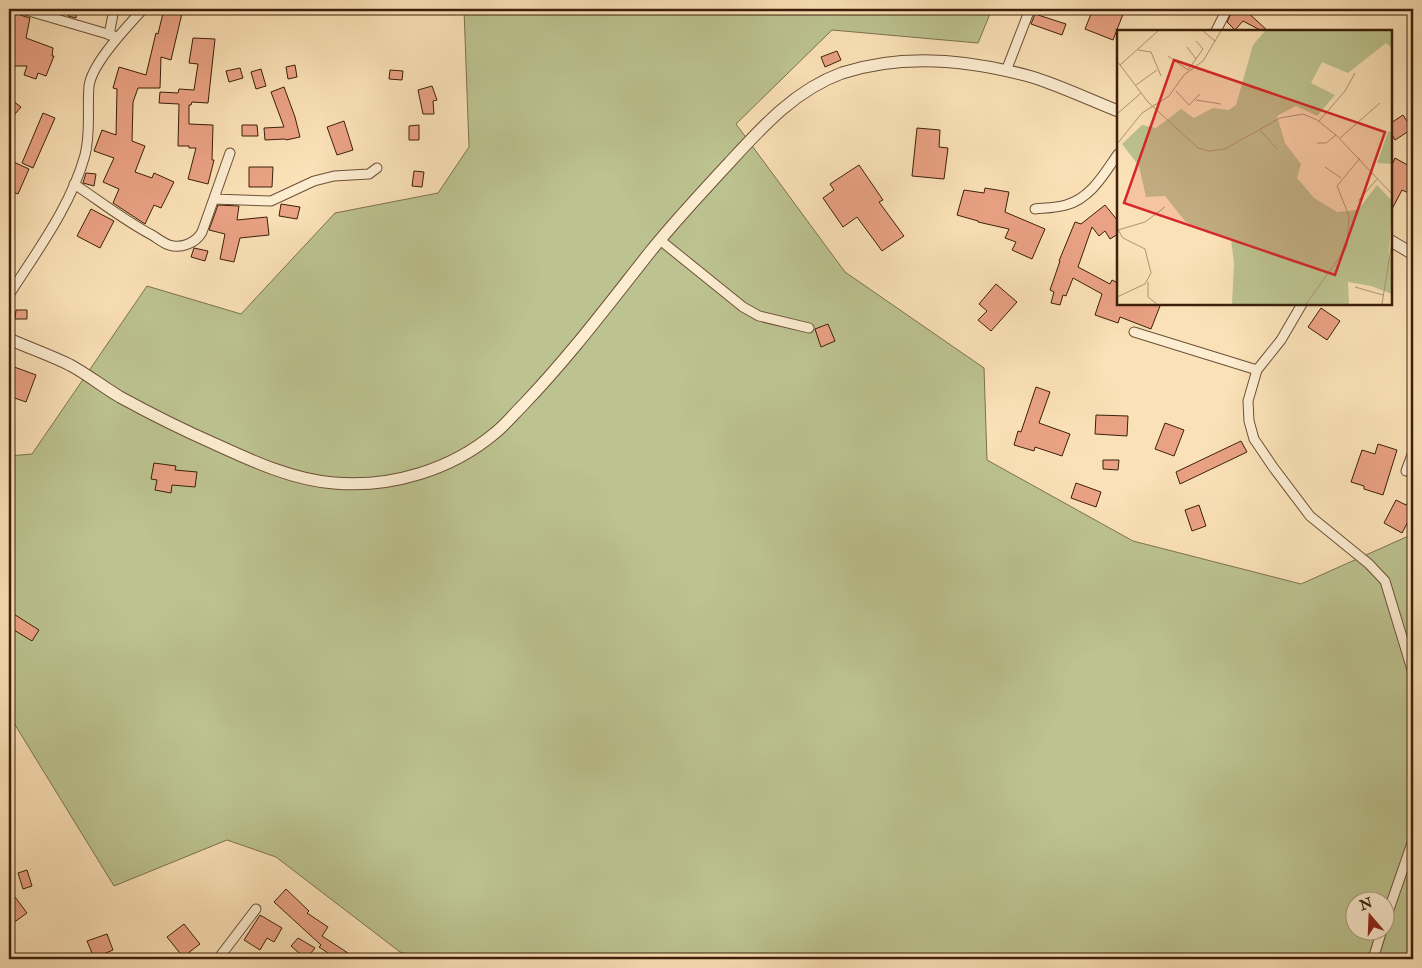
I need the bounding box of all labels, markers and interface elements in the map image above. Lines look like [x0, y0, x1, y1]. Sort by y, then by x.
inset map [1117, 30, 1392, 305]
north arrow [1344, 890, 1394, 940]
text: N [1356, 894, 1375, 915]

